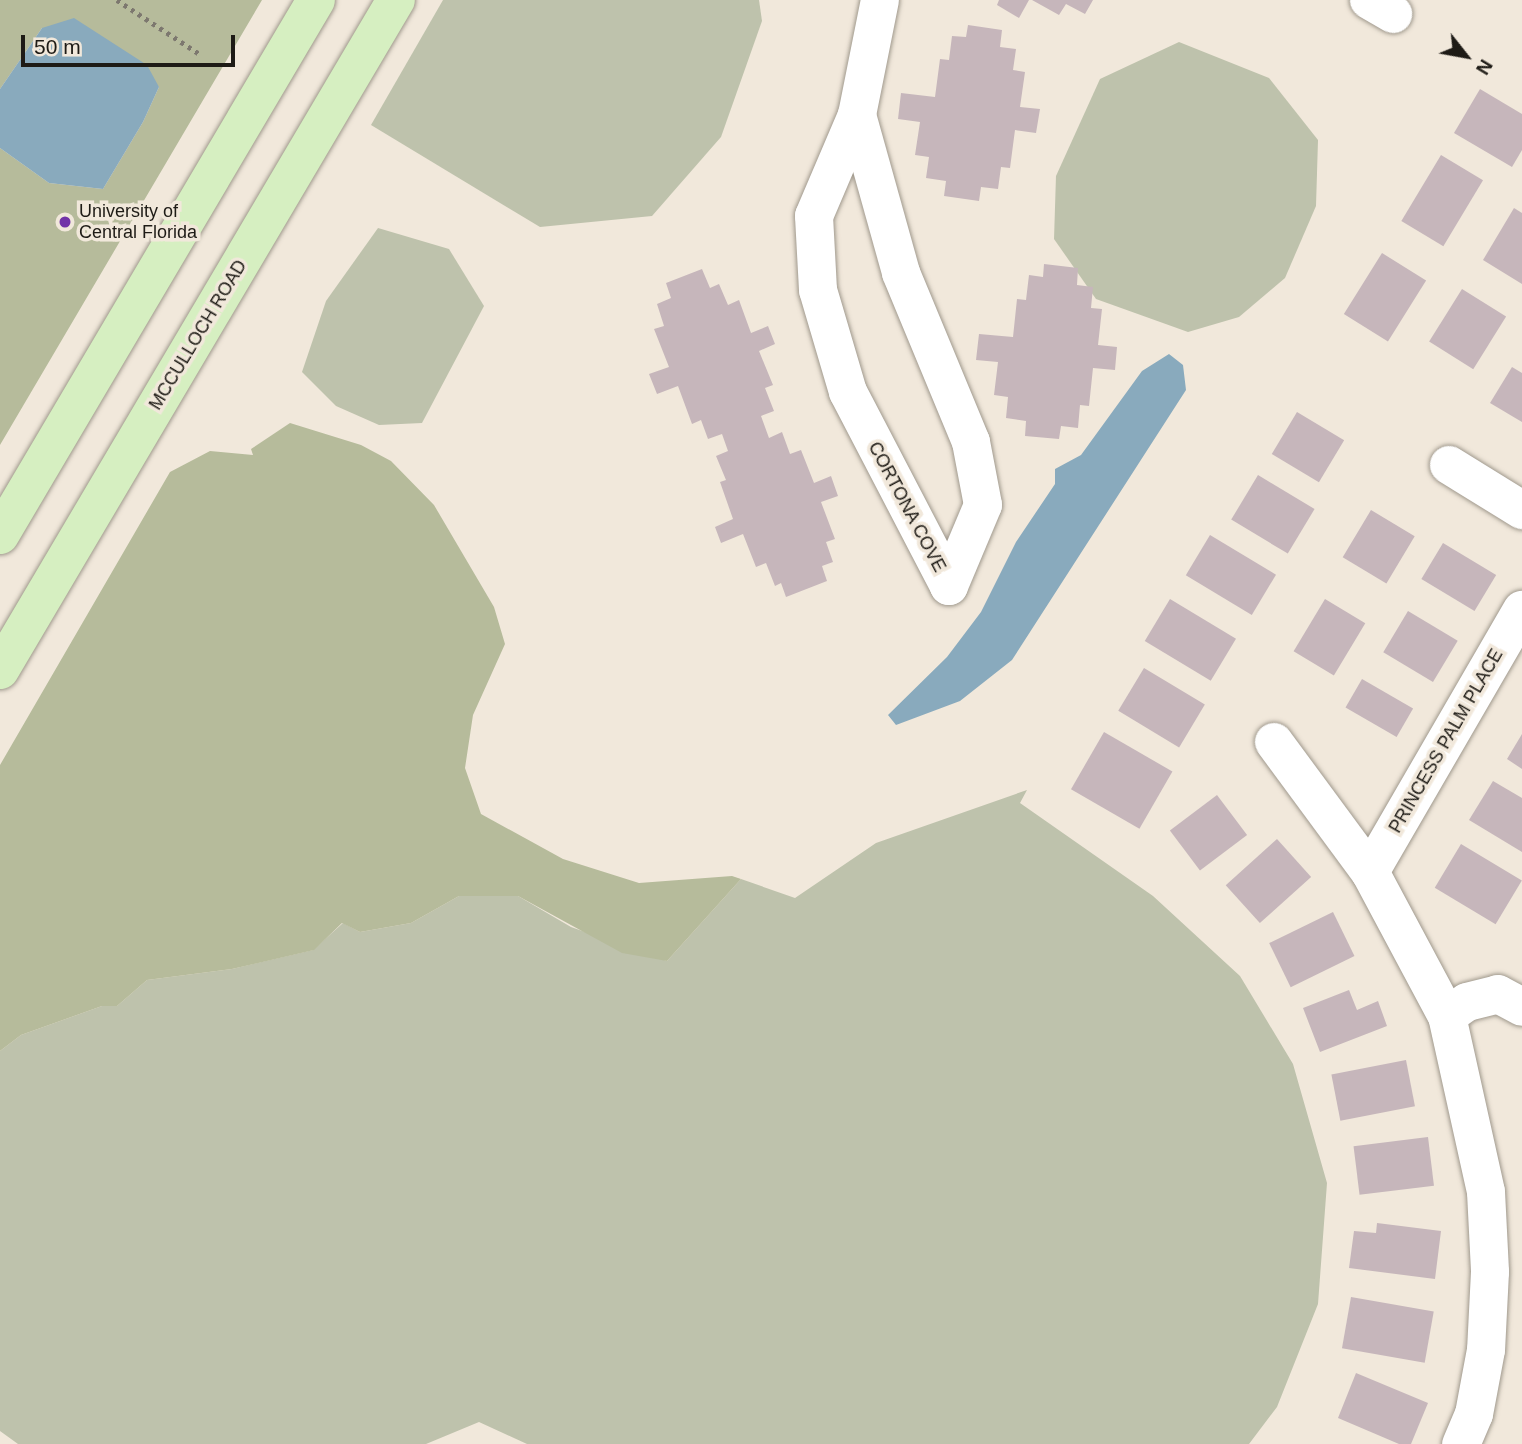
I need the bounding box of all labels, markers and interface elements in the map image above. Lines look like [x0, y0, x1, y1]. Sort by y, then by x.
scale bar [24, 21, 238, 65]
north arrow [1431, 21, 1501, 91]
text: 50 m [34, 35, 81, 58]
text: N [1472, 56, 1497, 78]
place label: University of Central Florida [79, 201, 197, 244]
marker: University of Central Florida [57, 214, 73, 230]
street label: MCCULLOCH ROAD [145, 256, 251, 414]
street label: CORTONA COVE [863, 438, 951, 576]
street label: PRINCESS PALM PLACE [1384, 645, 1508, 837]

